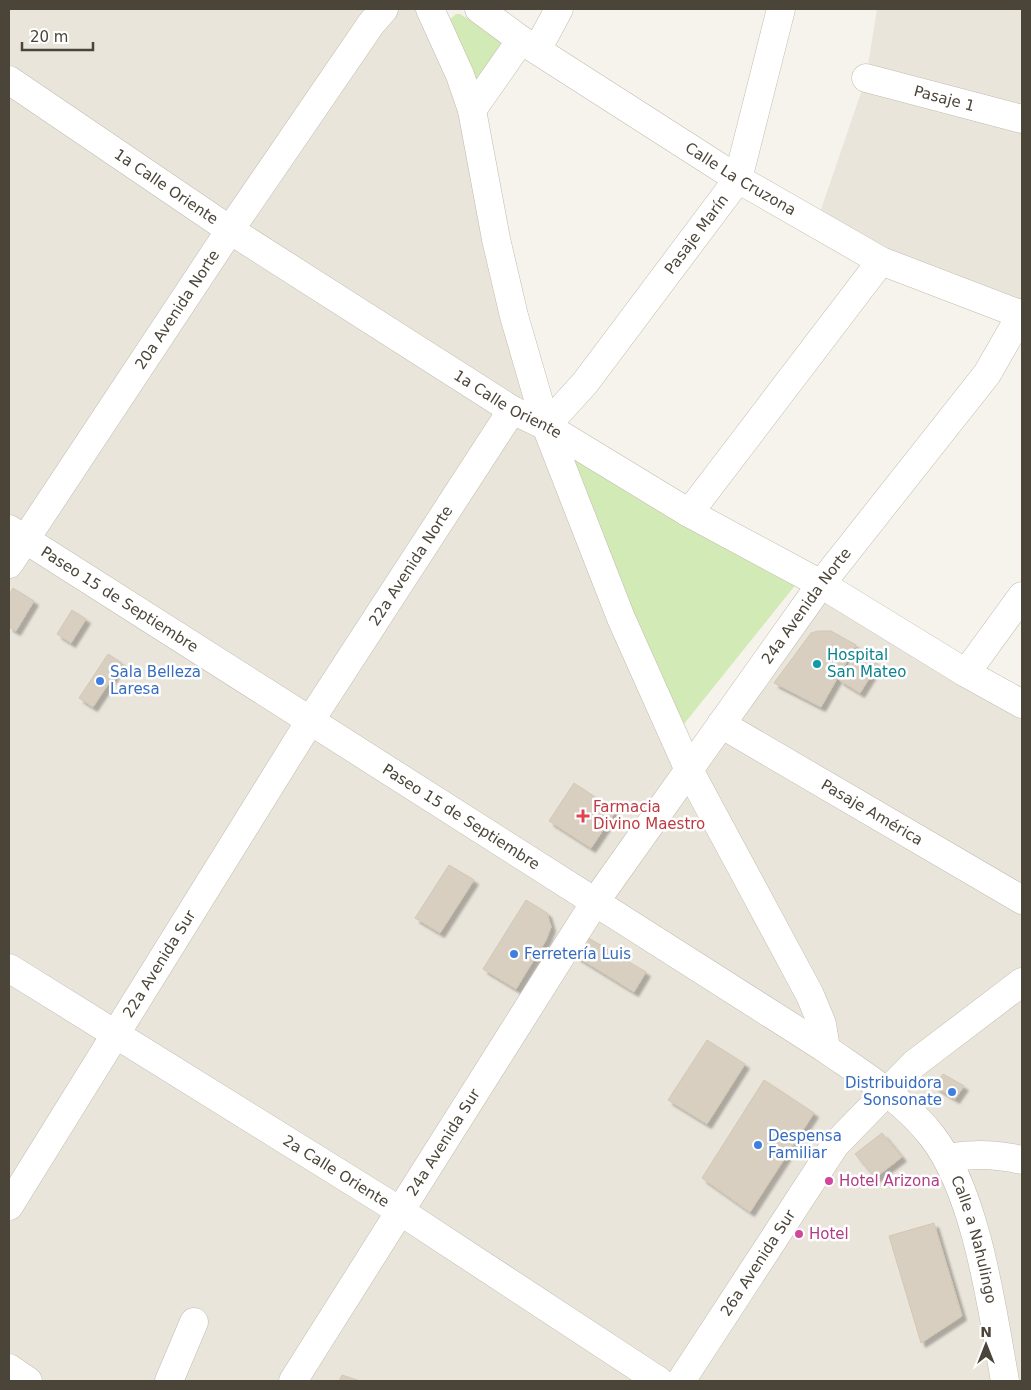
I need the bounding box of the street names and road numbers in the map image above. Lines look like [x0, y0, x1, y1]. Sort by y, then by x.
street label: Pasaje 1 [912, 82, 977, 115]
street label: Calle La Cruzona [682, 138, 799, 219]
street label: 1a Calle Oriente [111, 145, 222, 228]
street label: Pasaje Marín [661, 191, 732, 278]
street label: 20a Avenida Norte [131, 246, 223, 373]
street label: 1a Calle Oriente [450, 366, 565, 442]
street label: 22a Avenida Norte [365, 502, 456, 629]
street label: Paseo 15 de Septiembre [38, 543, 201, 656]
street label: 24a Avenida Norte [758, 544, 855, 668]
street label: Paseo 15 de Septiembre [379, 760, 543, 873]
street label: Pasaje América [818, 776, 926, 849]
street label: 22a Avenida Sur [119, 906, 200, 1021]
street label: 24a Avenida Sur [403, 1085, 484, 1199]
street label: 2a Calle Oriente [280, 1131, 392, 1211]
street label: Calle a Nahulingo [947, 1173, 1000, 1305]
street label: 26a Avenida Sur [717, 1206, 800, 1319]

